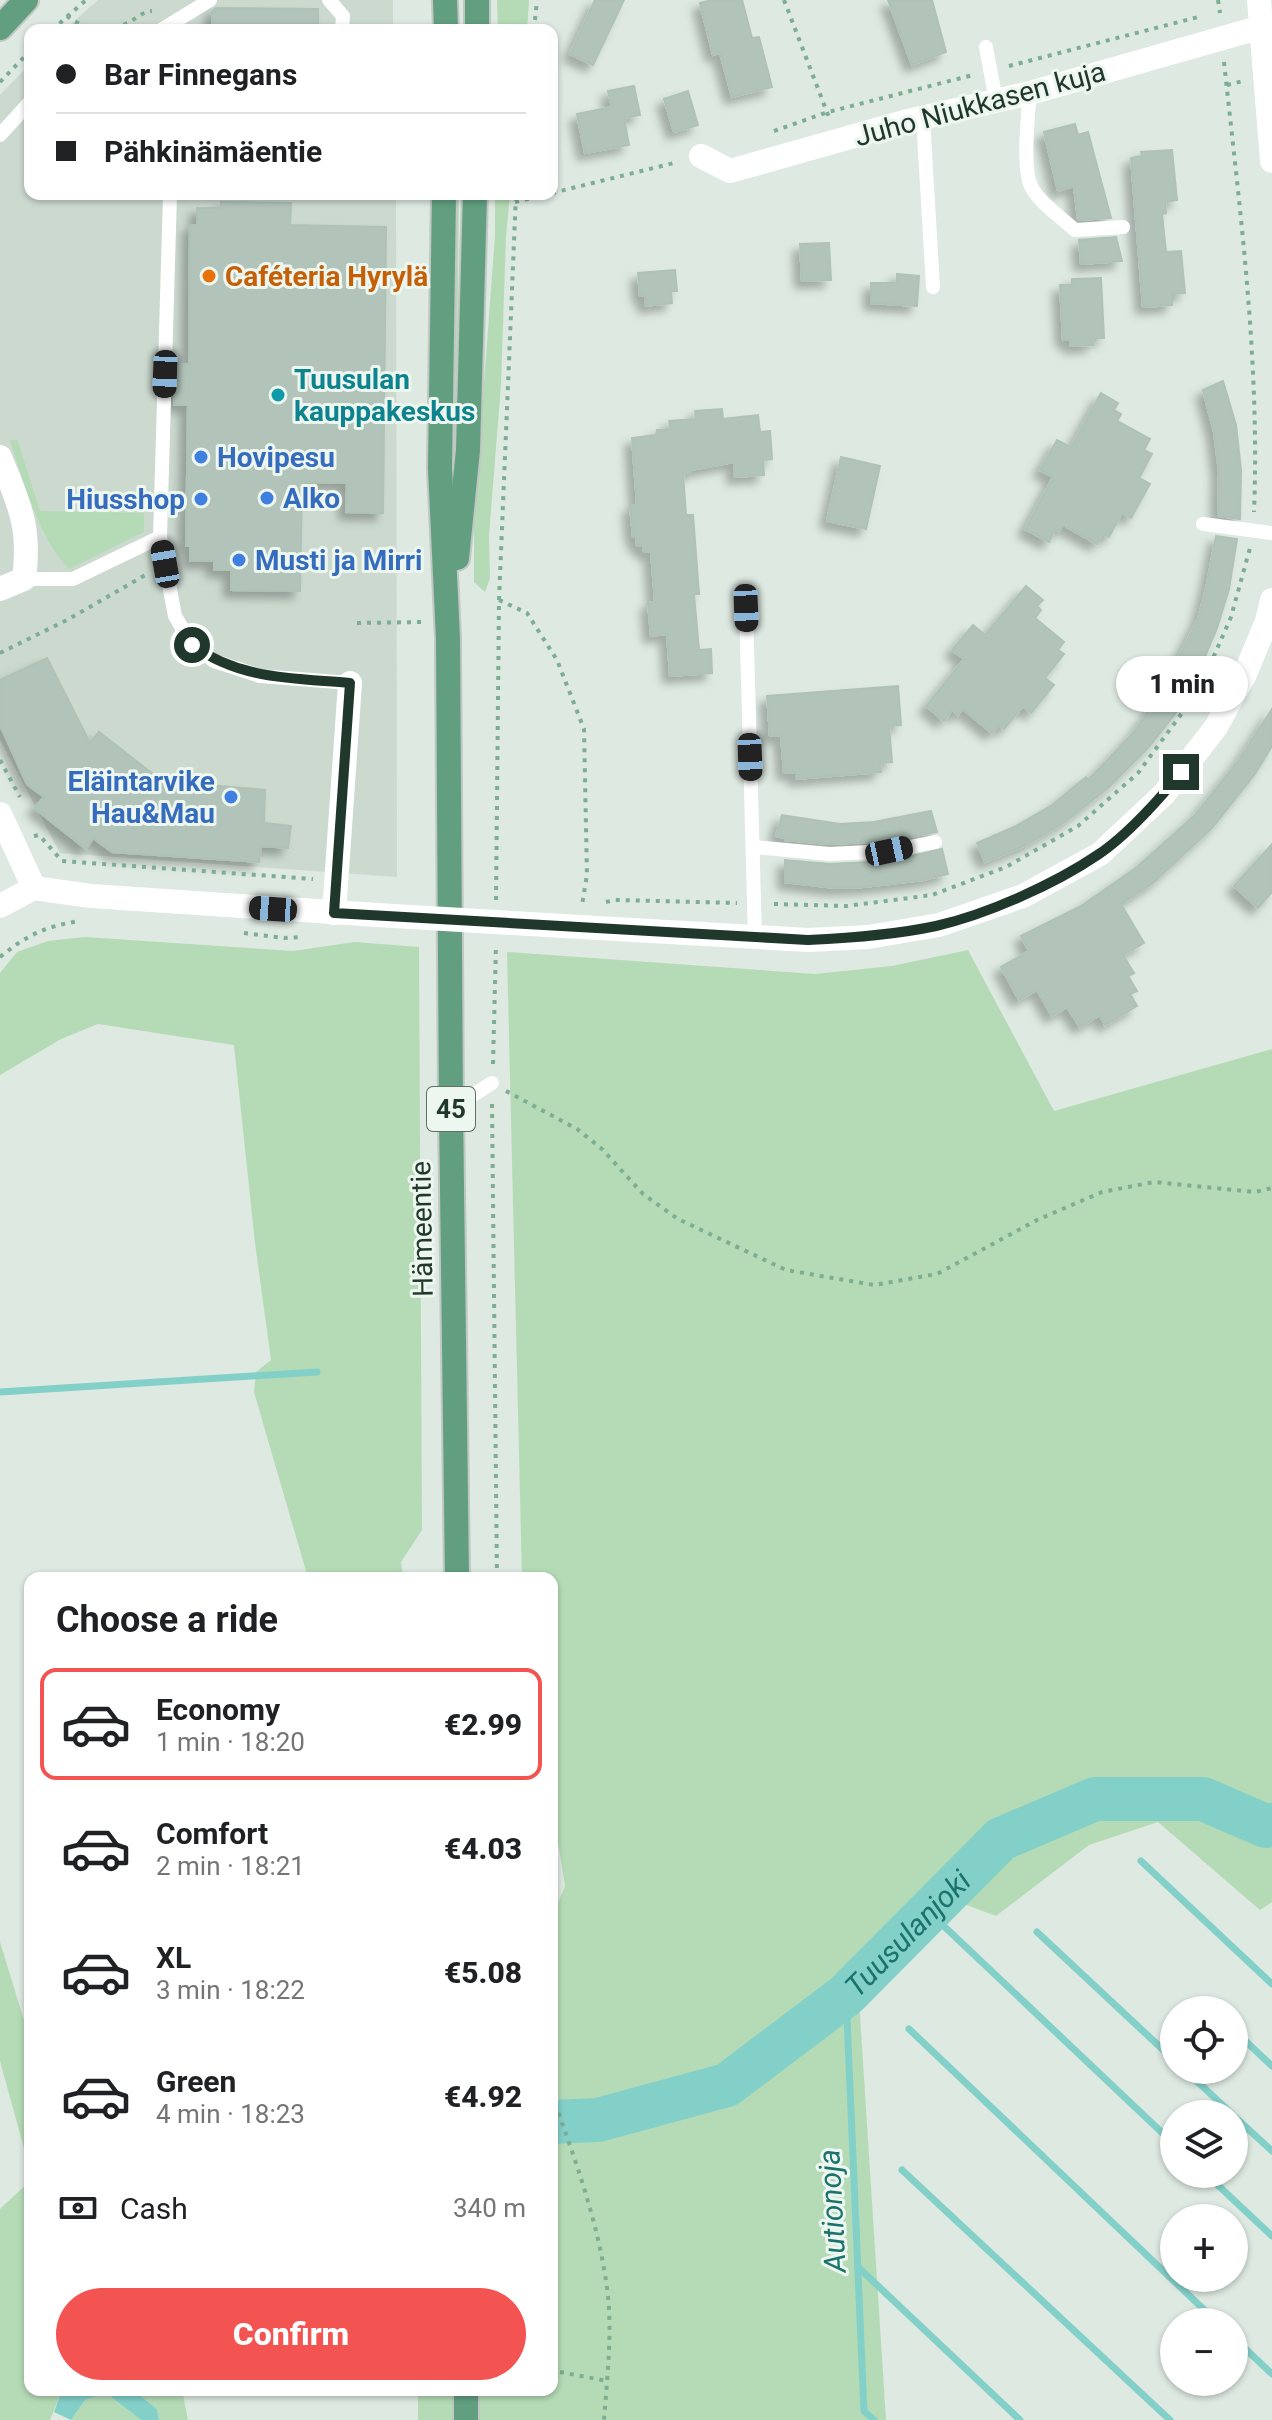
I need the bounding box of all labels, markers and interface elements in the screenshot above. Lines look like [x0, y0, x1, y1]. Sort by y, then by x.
street label: Juho Niukkasen kuja [851, 55, 1109, 153]
text: Bar Finnegans [104, 57, 297, 92]
text: Pähkinämäentie [104, 134, 322, 169]
place label: Caféteria Hyrylä [225, 260, 428, 293]
marker: Caféteria Hyrylä [200, 267, 218, 285]
car [152, 350, 178, 398]
place label: Tuusulan kauppakeskus [294, 363, 475, 428]
marker: Tuusulan kauppakeskus [269, 386, 287, 404]
place label: Hovipesu [217, 441, 335, 474]
marker: Hovipesu [192, 448, 210, 466]
place label: Alko [283, 482, 340, 515]
place label: Hiusshop [66, 483, 185, 516]
marker: Alko [258, 489, 276, 507]
marker: Hiusshop [192, 490, 210, 508]
car [149, 538, 181, 590]
place label: Musti ja Mirri [255, 544, 423, 577]
marker: Musti ja Mirri [230, 551, 248, 569]
car [733, 584, 759, 632]
route start [174, 627, 210, 663]
callout: 1 min [1115, 656, 1247, 712]
text: 1 min [1149, 669, 1215, 699]
car [737, 733, 763, 781]
route end [1163, 754, 1199, 790]
place label: Eläintarvike Hau&Mau [67, 765, 215, 830]
marker: Eläintarvike Hau&Mau [222, 788, 240, 806]
car [863, 834, 915, 868]
car [248, 895, 298, 923]
road number: 45 [427, 1087, 475, 1131]
street label: Hämeentie [404, 1161, 440, 1297]
text: Choose a ride [56, 1599, 278, 1641]
icon: car [60, 1688, 132, 1760]
text: Economy [156, 1692, 280, 1727]
text: €2.99 [444, 1707, 522, 1742]
text: 1 min · 18:20 [156, 1727, 305, 1757]
icon: car [60, 1812, 132, 1884]
text: Comfort [156, 1816, 268, 1851]
text: €4.03 [444, 1831, 522, 1866]
text: 2 min · 18:21 [156, 1851, 305, 1881]
water label: Tuusulanjoki [837, 1862, 978, 2004]
icon: car [60, 1936, 132, 2008]
text: XL [156, 1940, 191, 1975]
text: €5.08 [444, 1955, 522, 1990]
text: 3 min · 18:22 [156, 1975, 305, 2005]
map controls [1160, 1996, 1248, 2396]
button: locate [1160, 1996, 1248, 2084]
icon: car [60, 2060, 132, 2132]
text: Green [156, 2064, 236, 2099]
text: €4.92 [444, 2079, 522, 2114]
text: 4 min · 18:23 [156, 2099, 305, 2129]
button: layers [1160, 2100, 1248, 2188]
water label: Autionoja [811, 2148, 853, 2276]
icon: cash [56, 2186, 100, 2230]
text: Cash [120, 2191, 188, 2226]
text: 340 m [453, 2193, 526, 2223]
button: + [1160, 2204, 1248, 2292]
button: Confirm [56, 2288, 526, 2380]
button: − [1160, 2308, 1248, 2396]

